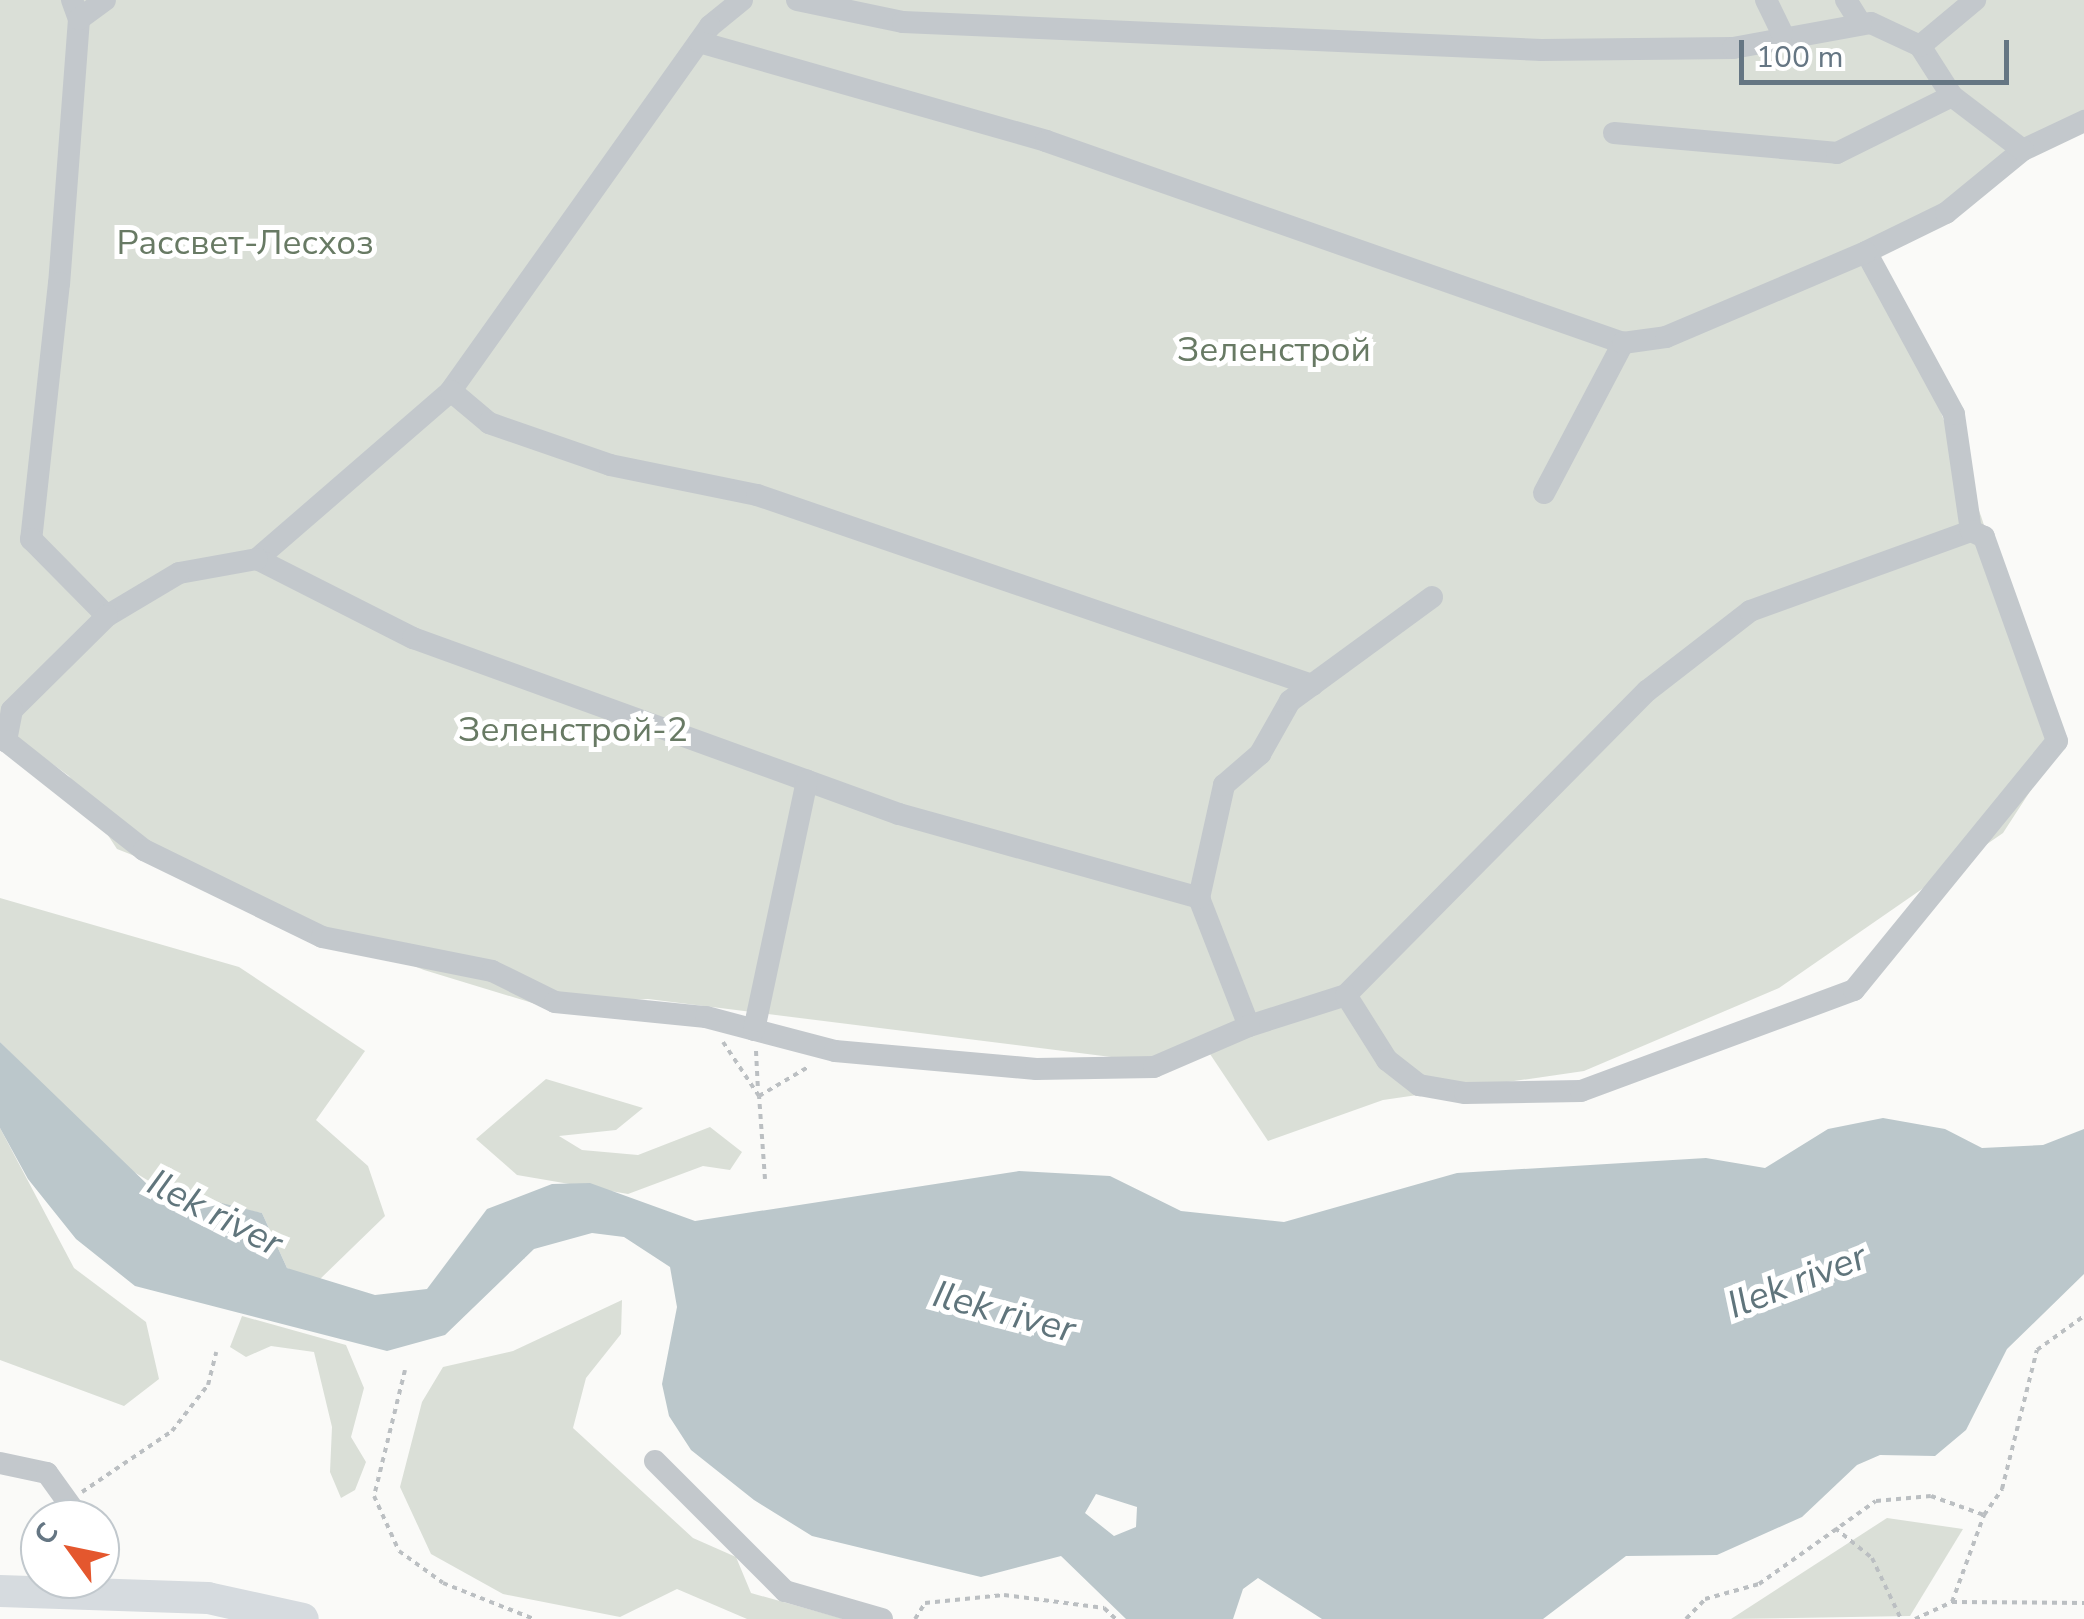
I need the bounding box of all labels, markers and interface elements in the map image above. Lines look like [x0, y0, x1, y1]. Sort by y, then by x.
scale bar [1744, 20, 2014, 82]
text: 100 m [1756, 37, 1843, 78]
park label: Рассвет-Лесхоз [116, 222, 374, 264]
park label: Зеленстрой [1177, 329, 1371, 371]
park label: Зеленстрой-2 [458, 709, 688, 751]
water label: Ilek river [140, 1160, 290, 1266]
water label: Ilek river [1721, 1234, 1873, 1328]
water label: Ilek river [928, 1271, 1080, 1353]
north arrow [20, 1499, 120, 1599]
text: С [25, 1515, 68, 1552]

